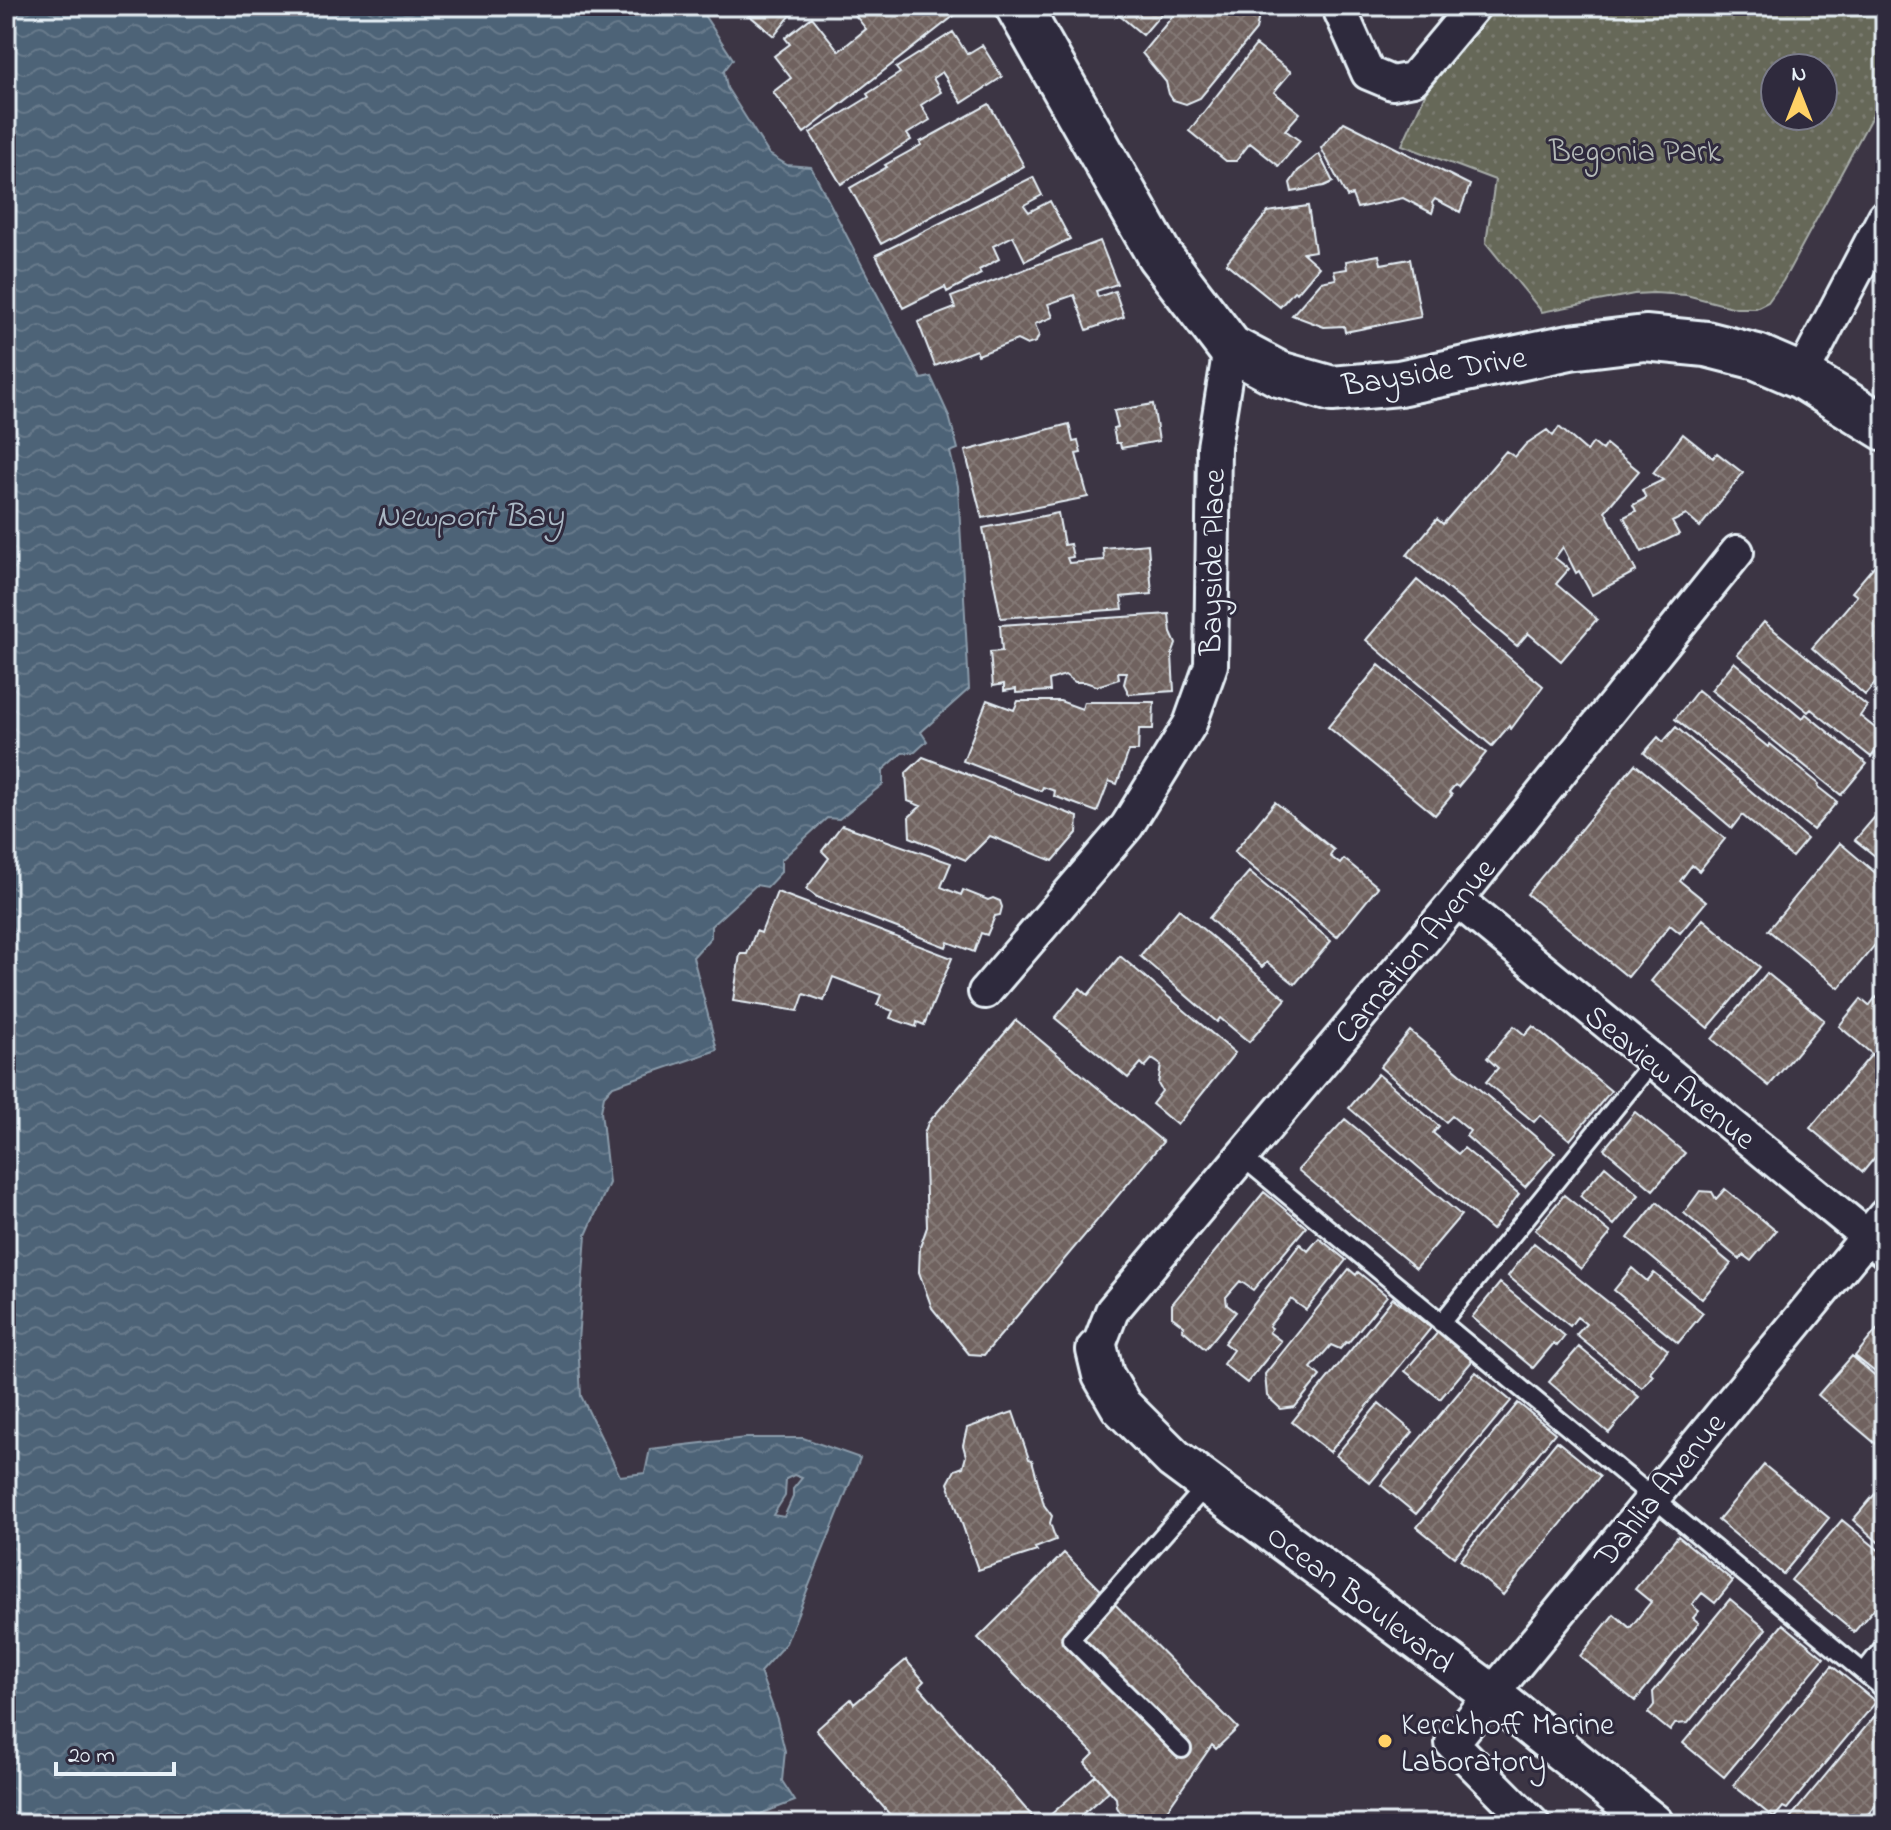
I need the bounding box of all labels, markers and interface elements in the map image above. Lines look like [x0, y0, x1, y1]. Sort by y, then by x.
north arrow [1759, 52, 1839, 132]
text: N [1792, 59, 1806, 91]
park label: Begonia Park [1548, 130, 1722, 177]
street label: Bayside Drive [1338, 336, 1531, 411]
street label: Bayside Place [1189, 468, 1240, 657]
water label: Newport Bay [376, 493, 565, 543]
street label: Carnation Avenue [1325, 848, 1509, 1056]
street label: Seaview Avenue [1573, 995, 1765, 1163]
street label: Dahlia Avenue [1584, 1403, 1740, 1580]
street label: Ocean Boulevard [1255, 1515, 1463, 1687]
place label: Kerckhoff Marine Laboratory [1401, 1703, 1615, 1787]
scale bar [56, 1726, 174, 1776]
marker: Kerckhoff Marine Laboratory [1376, 1732, 1394, 1750]
text: 20 m [68, 1739, 115, 1774]

